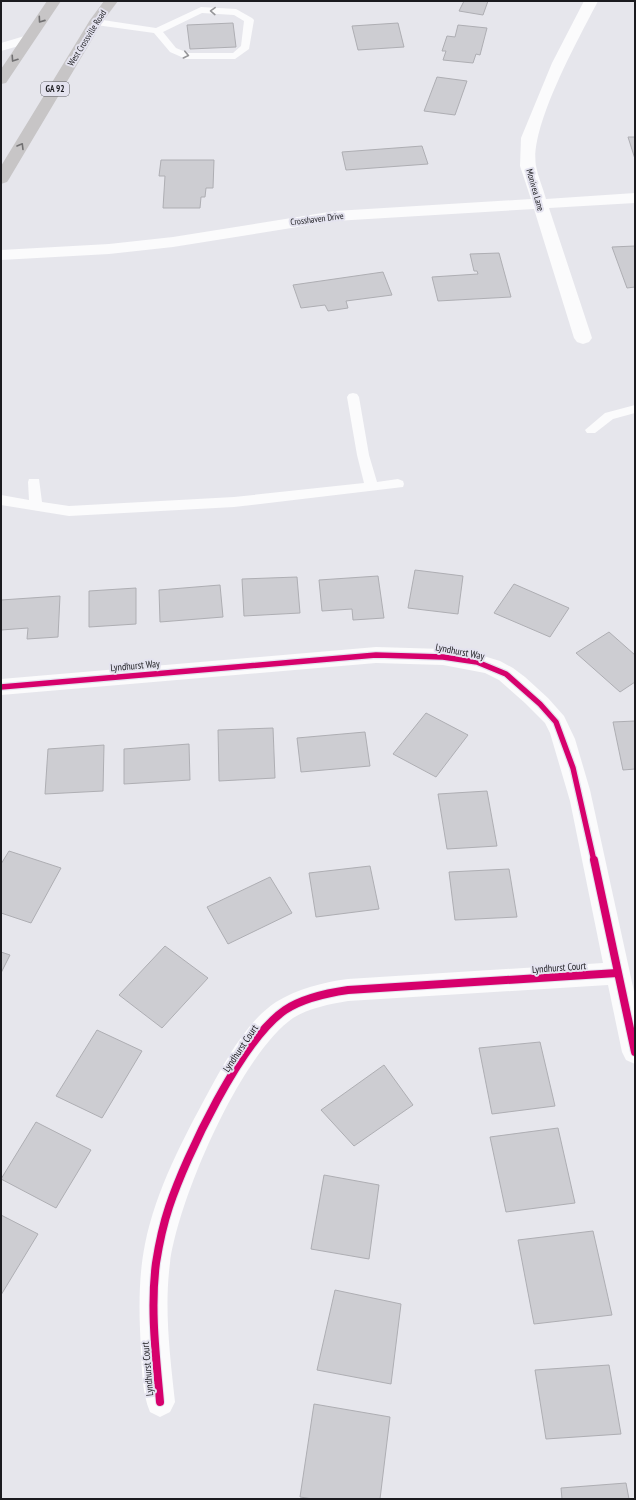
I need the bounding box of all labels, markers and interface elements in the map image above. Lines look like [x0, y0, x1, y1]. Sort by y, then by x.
one-way arrow [210, 6, 216, 15]
street label: West Crossville Road [65, 8, 108, 68]
one-way arrow [38, 16, 46, 23]
one-way arrow [182, 50, 189, 58]
one-way arrow [11, 55, 19, 62]
road number: GA 92 [41, 82, 69, 96]
one-way arrow [17, 143, 24, 150]
street label: Monivea Lane [524, 168, 547, 212]
street label: Crosshaven Drive [290, 210, 344, 227]
street label: Lyndhurst Way [434, 640, 486, 663]
street label: Lyndhurst Way [110, 657, 161, 674]
street label: Lyndhurst Court [532, 959, 587, 976]
street label: Lyndhurst Court [220, 1022, 261, 1074]
street label: Lyndhurst Court [139, 1341, 156, 1397]

